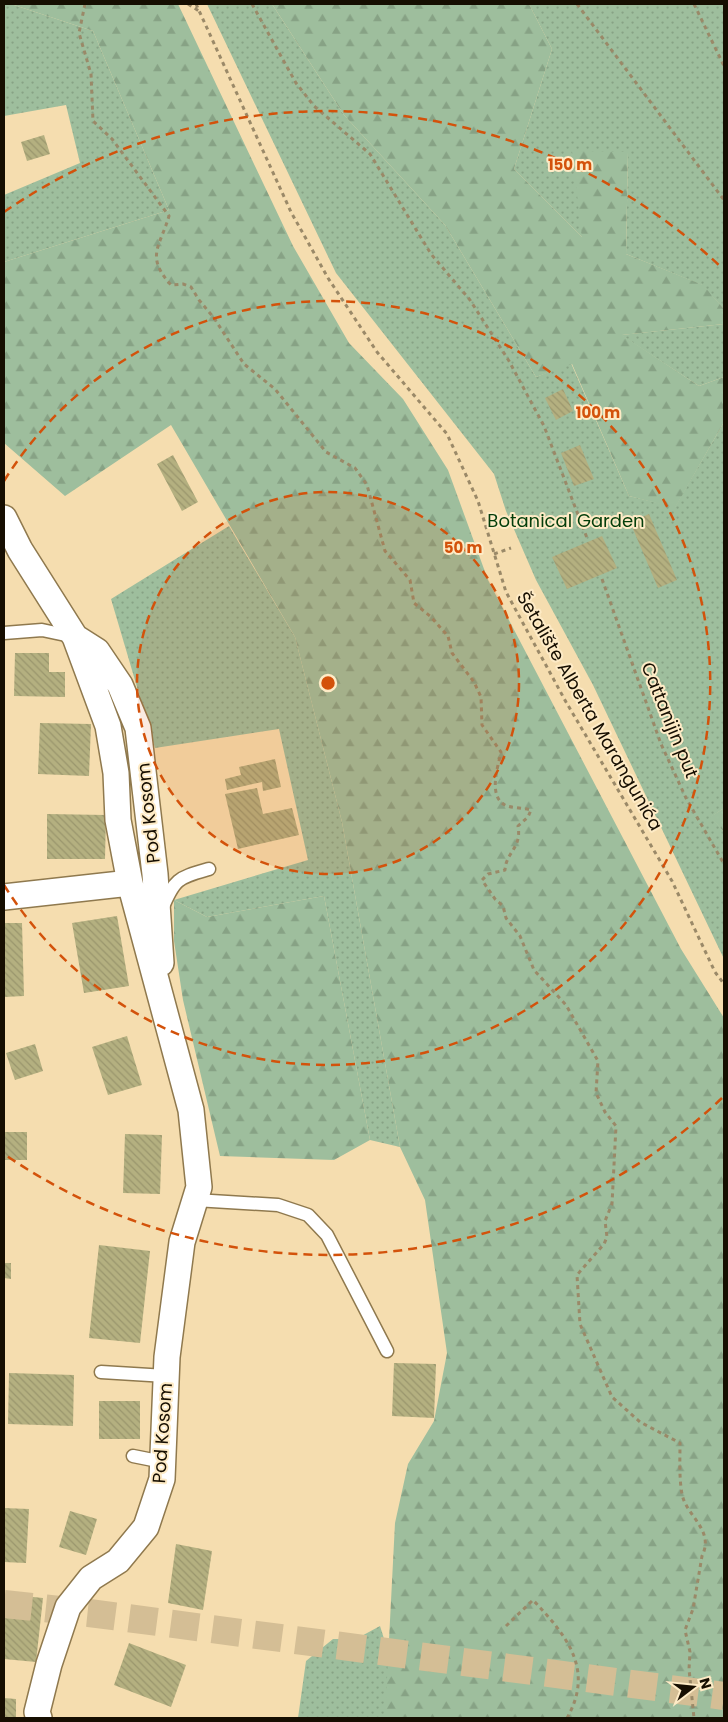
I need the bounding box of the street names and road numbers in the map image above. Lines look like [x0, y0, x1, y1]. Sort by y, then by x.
street label: Šetalište Alberta Marangunića [511, 587, 669, 835]
street label: Cattanijin put [635, 658, 705, 782]
street label: Pod Kosom [130, 762, 166, 864]
street label: Pod Kosom [146, 1382, 178, 1484]

